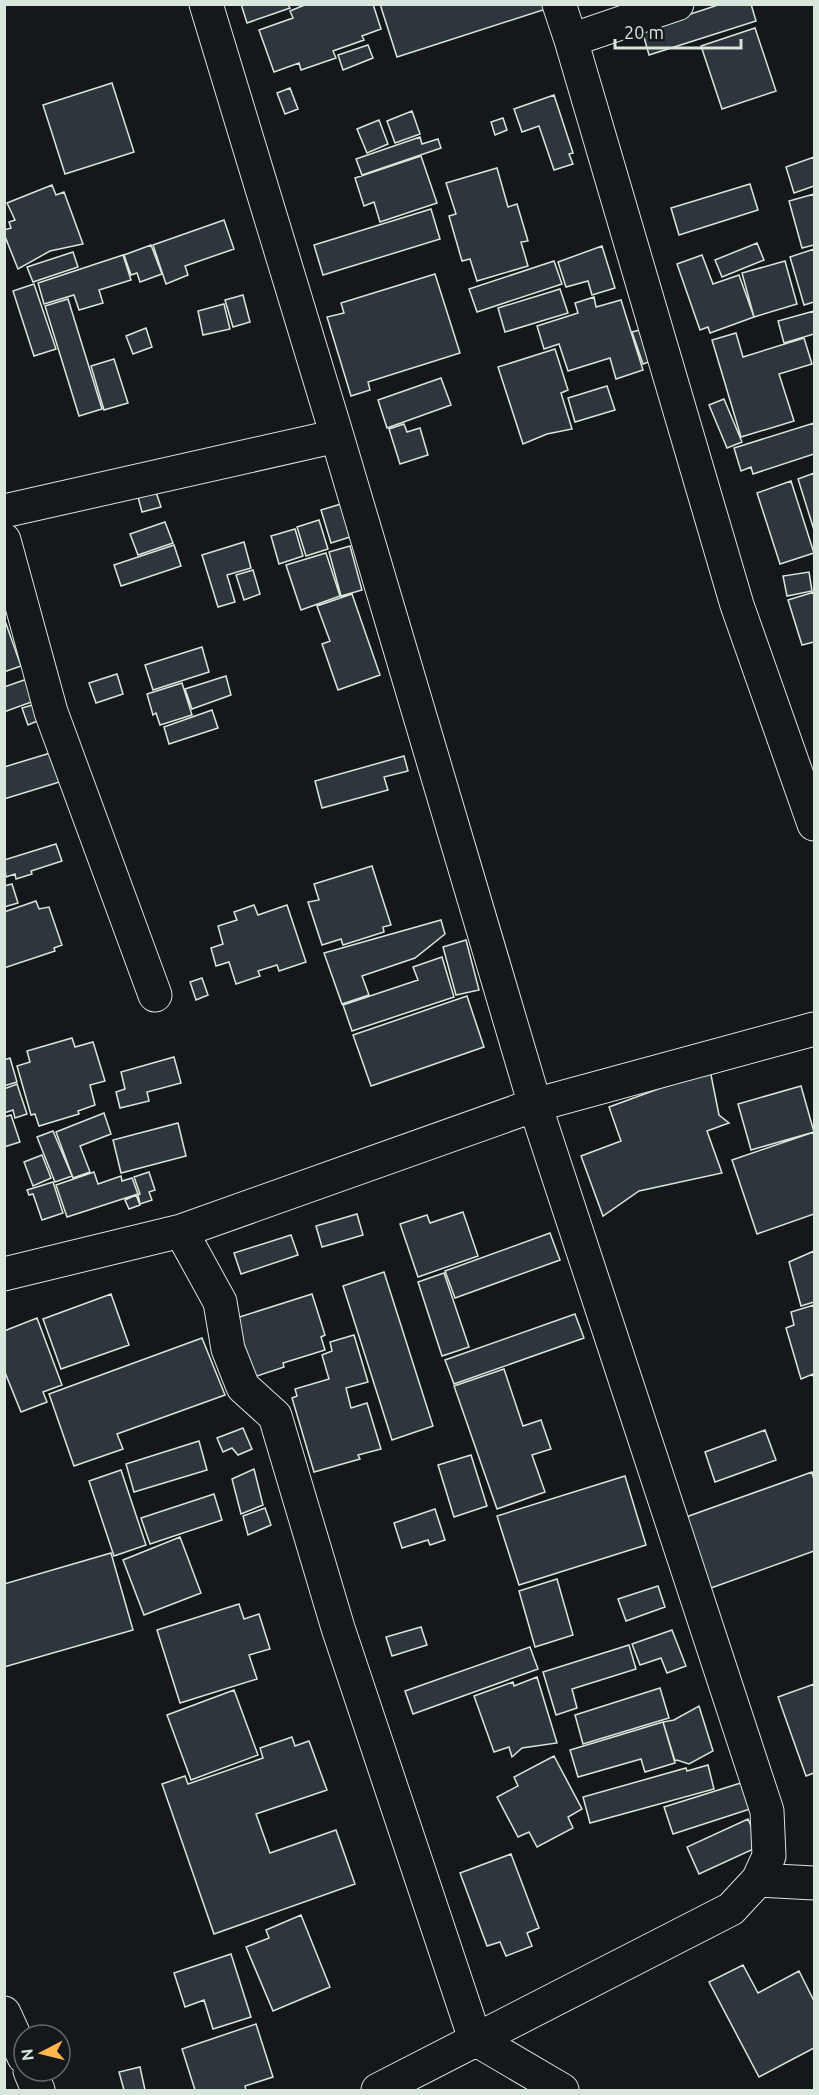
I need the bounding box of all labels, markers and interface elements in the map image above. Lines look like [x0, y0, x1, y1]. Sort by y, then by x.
scale bar [615, 12, 741, 50]
text: 20 m [624, 22, 664, 42]
north arrow [12, 2023, 72, 2083]
text: N [17, 2048, 37, 2062]

